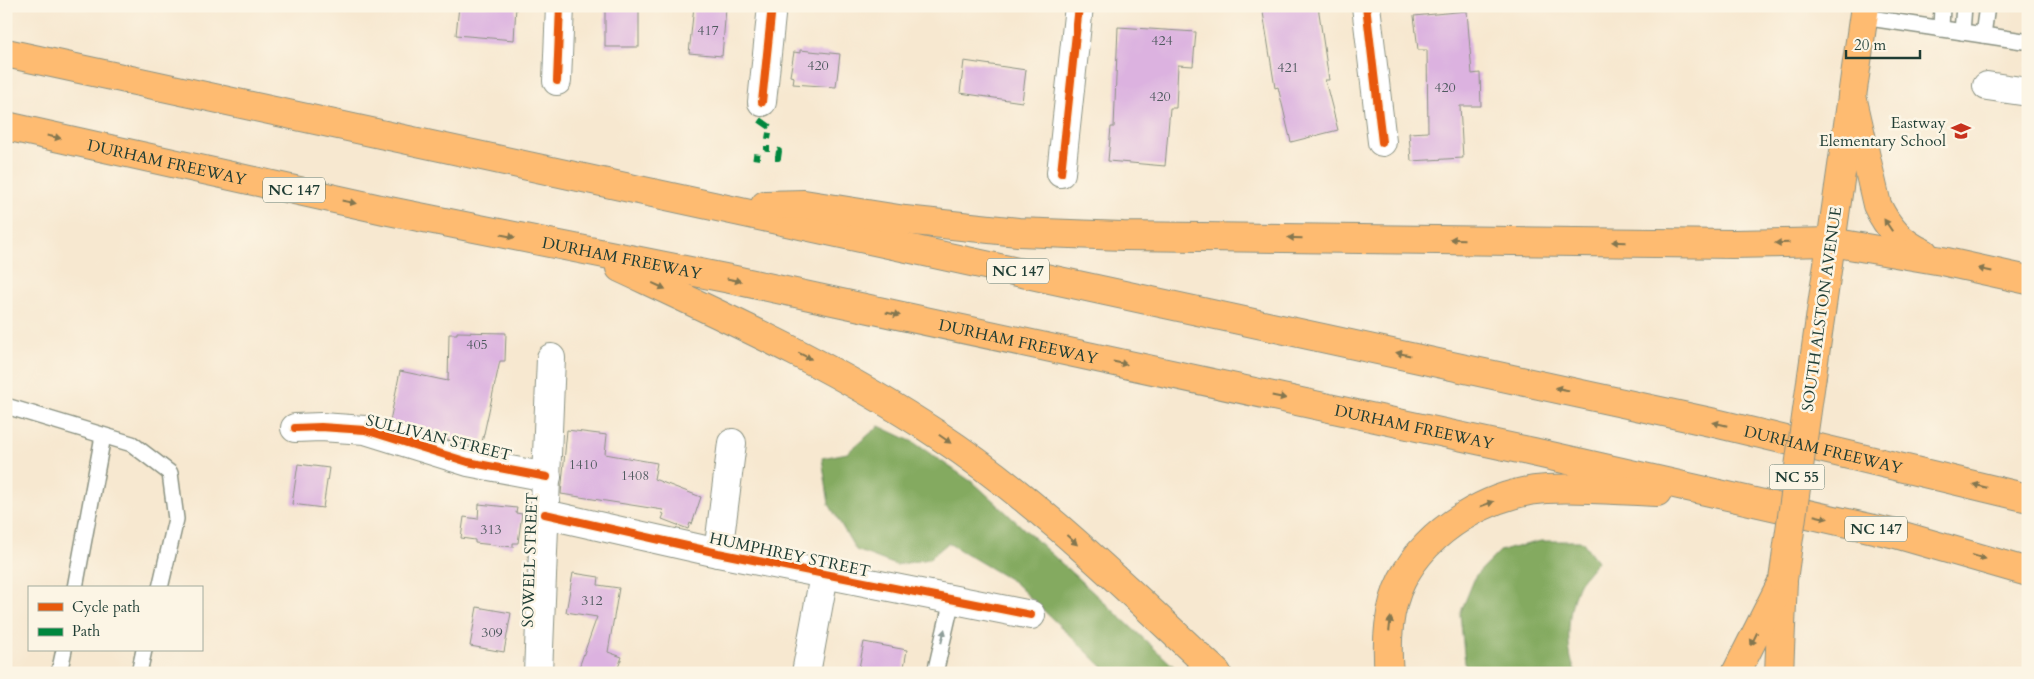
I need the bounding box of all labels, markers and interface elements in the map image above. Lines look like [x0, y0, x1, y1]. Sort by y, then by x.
house number: 417 [697, 21, 719, 40]
scale bar [1846, 28, 1920, 60]
house number: 424 [1151, 31, 1173, 50]
text: 20 m [1854, 35, 1886, 55]
house number: 420 [807, 56, 829, 75]
house number: 421 [1277, 58, 1299, 77]
house number: 420 [1434, 78, 1456, 97]
house number: 420 [1149, 87, 1171, 106]
place label: Eastway Elementary School [1819, 112, 1947, 152]
school or university icon: Eastway Elementary School [1950, 120, 1972, 142]
one-way arrow [46, 133, 62, 141]
street label: DURHAM FREEWAY [85, 134, 249, 191]
road number: NC 147 [263, 178, 325, 202]
one-way arrow [342, 198, 357, 206]
street label: SOUTH ALSTON AVENUE [1797, 205, 1847, 413]
one-way arrow [1883, 218, 1893, 231]
one-way arrow [501, 232, 516, 240]
street label: DURHAM FREEWAY [540, 232, 704, 285]
one-way arrow [1286, 234, 1302, 242]
one-way arrow [1449, 235, 1465, 243]
one-way arrow [1611, 238, 1627, 246]
one-way arrow [1774, 239, 1790, 247]
road number: NC 147 [987, 258, 1049, 284]
one-way arrow [1976, 266, 1992, 274]
one-way arrow [726, 276, 741, 284]
one-way arrow [652, 283, 666, 291]
one-way arrow [885, 310, 900, 318]
street label: DURHAM FREEWAY [937, 314, 1100, 370]
house number: 405 [466, 335, 488, 354]
one-way arrow [1394, 350, 1410, 358]
one-way arrow [798, 352, 812, 360]
one-way arrow [1112, 359, 1127, 367]
one-way arrow [1554, 385, 1569, 393]
one-way arrow [1271, 393, 1286, 401]
street label: DURHAM FREEWAY [1332, 400, 1496, 455]
street label: SULLIVAN STREET [364, 409, 514, 467]
one-way arrow [1713, 420, 1728, 428]
street label: DURHAM FREEWAY [1742, 420, 1905, 480]
one-way arrow [938, 434, 952, 444]
house number: 1410 [569, 455, 597, 474]
road number: NC 55 [1770, 464, 1824, 490]
house number: 1408 [621, 466, 649, 485]
one-way arrow [1973, 482, 1988, 490]
street label: SOWELL STREET [517, 492, 543, 628]
one-way arrow [1480, 500, 1495, 508]
one-way arrow [1814, 513, 1829, 521]
road number: NC 147 [1845, 516, 1907, 542]
house number: 313 [480, 520, 502, 539]
street label: HUMPHREY STREET [707, 527, 872, 583]
one-way arrow [1066, 534, 1078, 546]
one-way arrow [1972, 553, 1987, 561]
legend [28, 586, 202, 652]
house number: 312 [581, 591, 603, 610]
text: Cycle path [72, 597, 141, 617]
one-way arrow [1386, 616, 1394, 632]
text: Path [72, 621, 101, 641]
house number: 309 [481, 623, 503, 642]
one-way arrow [939, 629, 947, 644]
one-way arrow [1750, 632, 1758, 646]

